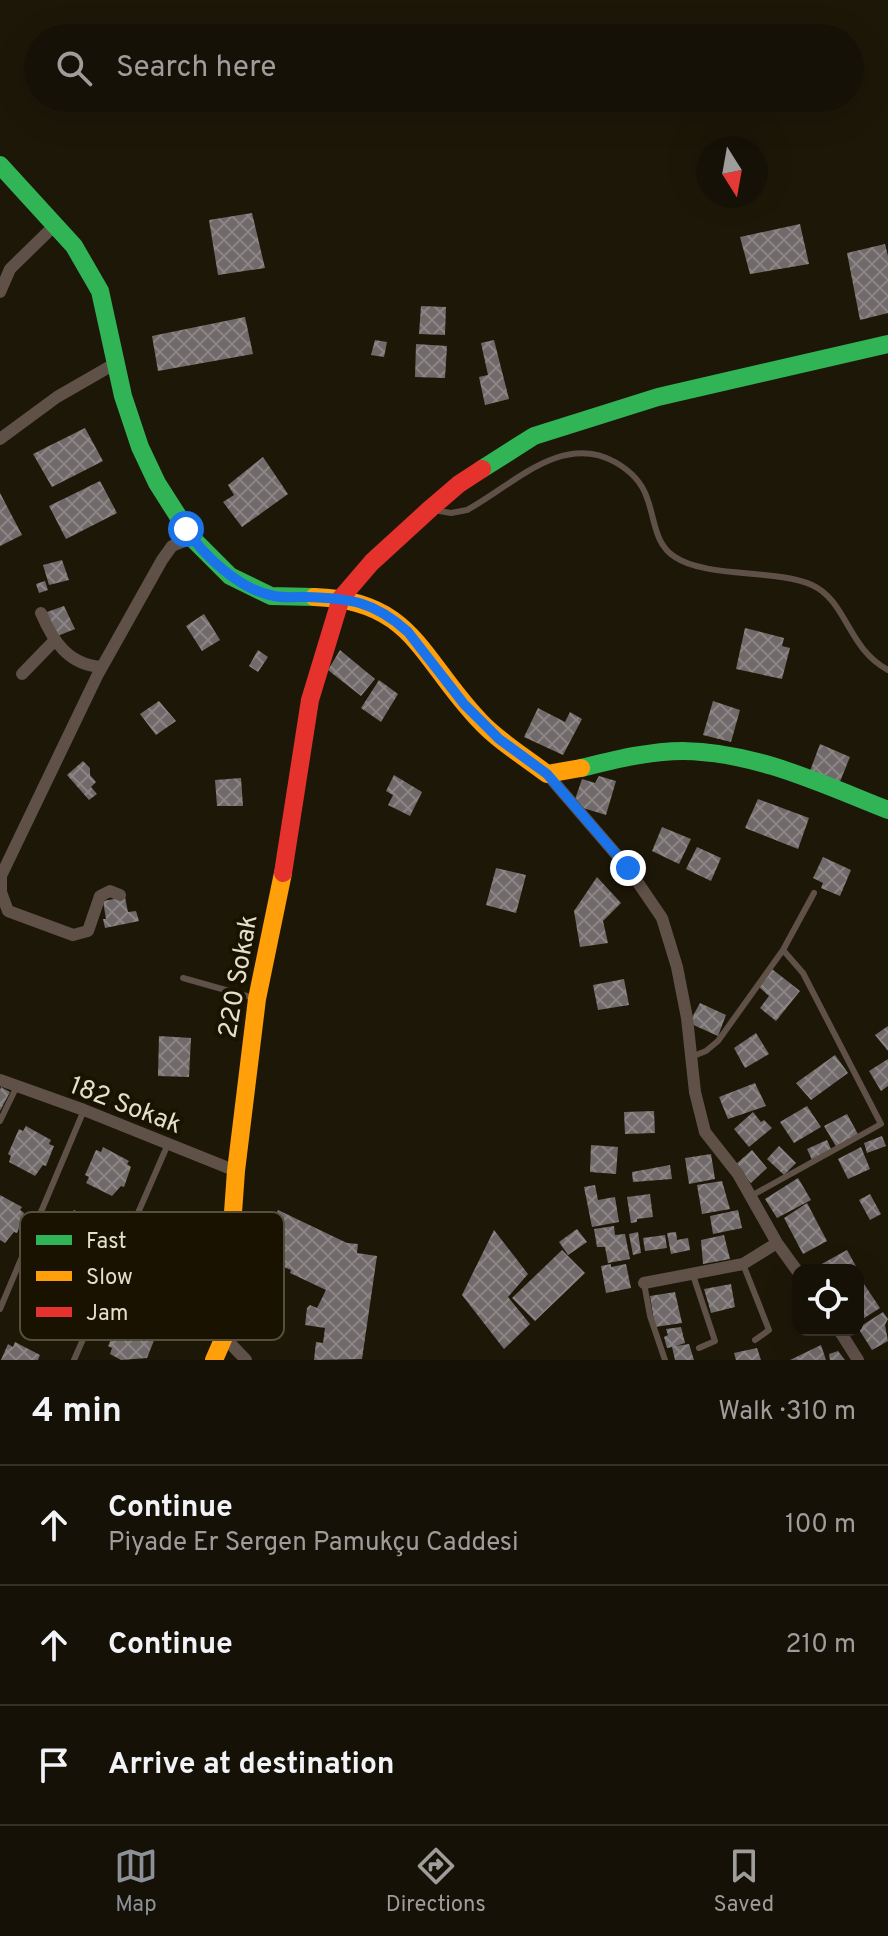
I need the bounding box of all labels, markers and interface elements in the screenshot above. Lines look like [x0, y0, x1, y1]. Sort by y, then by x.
search box [24, 24, 864, 112]
icon: search [52, 46, 96, 90]
text: Search here [116, 50, 276, 87]
north arrow [696, 136, 768, 208]
route start [168, 511, 204, 547]
route end [610, 850, 646, 886]
street label: 220 Sokak [212, 912, 267, 1041]
street label: 182 Sokak [64, 1070, 186, 1143]
legend [20, 1212, 284, 1340]
text: Fast [86, 1229, 127, 1256]
map controls [792, 1264, 864, 1336]
button: locate [792, 1264, 864, 1336]
text: Slow [86, 1265, 133, 1292]
text: Jam [86, 1301, 129, 1328]
text: 4 min [32, 1391, 122, 1434]
text: Walk · 310 m [718, 1396, 856, 1429]
text: Continue [108, 1490, 233, 1527]
icon: ahead [32, 1503, 76, 1547]
text: 100 m [785, 1509, 856, 1542]
text: Piyade Er Sergen Pamukçu Caddesi [108, 1527, 519, 1560]
icon: ahead [32, 1623, 76, 1667]
text: Continue [108, 1627, 233, 1664]
text: 210 m [786, 1629, 856, 1662]
icon: arrive [32, 1743, 76, 1787]
text: Arrive at destination [108, 1747, 394, 1784]
tab: Map [114, 1844, 158, 1919]
tab: Directions [386, 1844, 486, 1919]
tab: Saved [714, 1844, 774, 1919]

